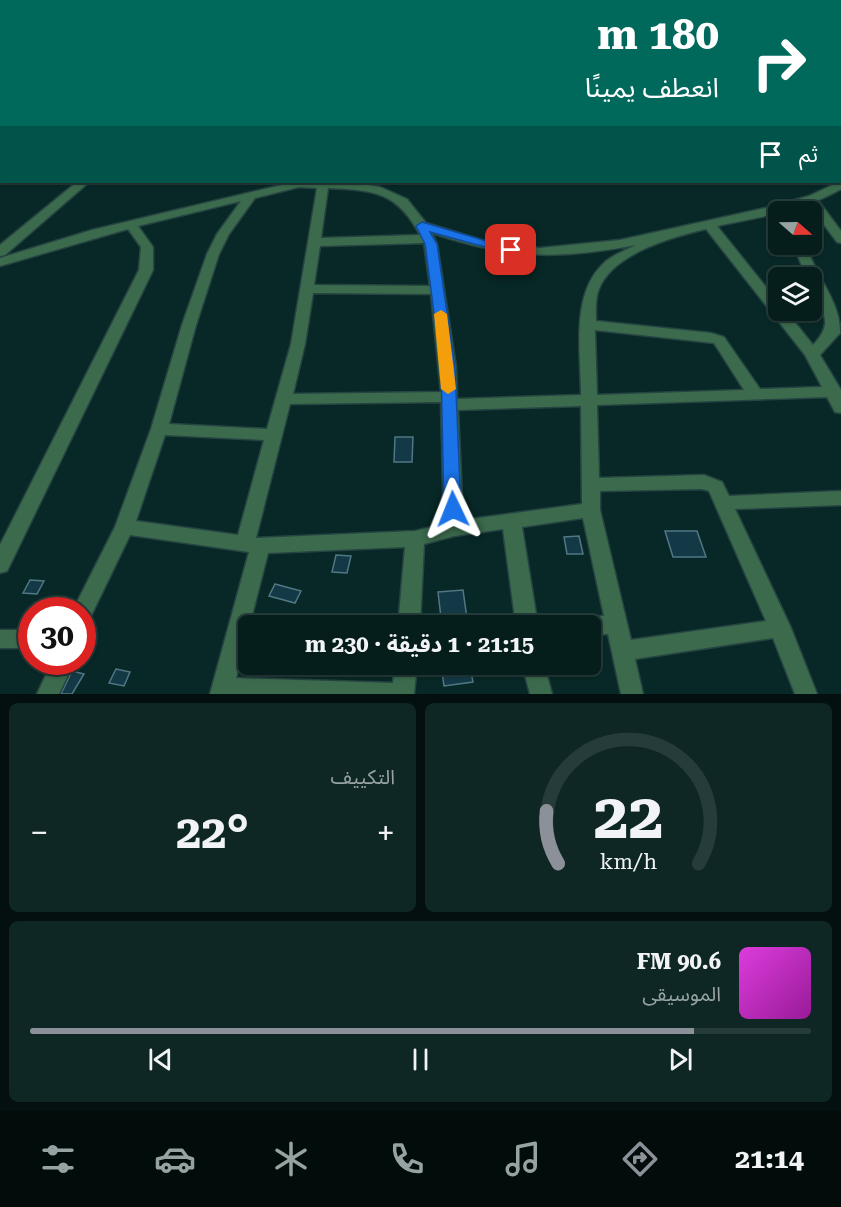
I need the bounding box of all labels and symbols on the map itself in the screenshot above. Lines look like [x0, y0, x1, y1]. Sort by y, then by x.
north arrow [768, 201, 822, 255]
pin [485, 224, 536, 275]
position arrow [421, 477, 485, 541]
speed limit sign: 30 [18, 597, 96, 675]

